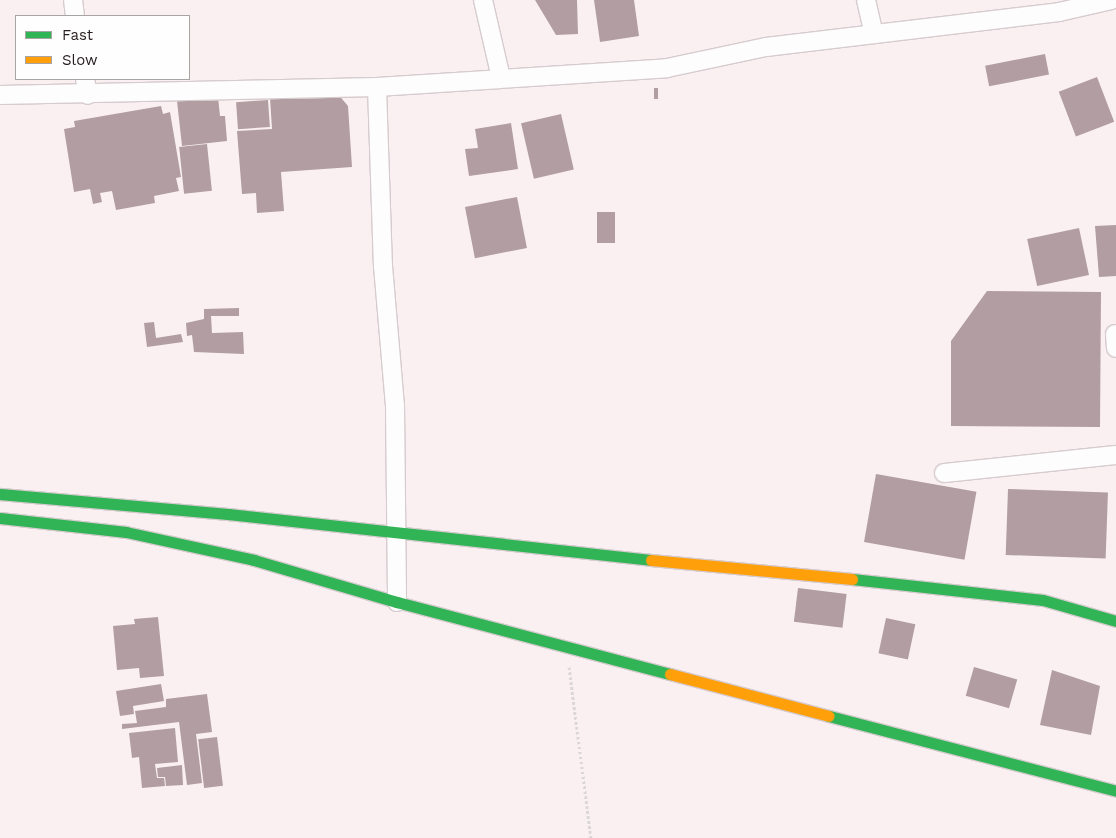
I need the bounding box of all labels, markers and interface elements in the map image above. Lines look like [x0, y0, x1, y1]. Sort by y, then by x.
legend [15, 15, 190, 80]
text: Fast [62, 26, 93, 44]
text: Slow [62, 51, 98, 69]

